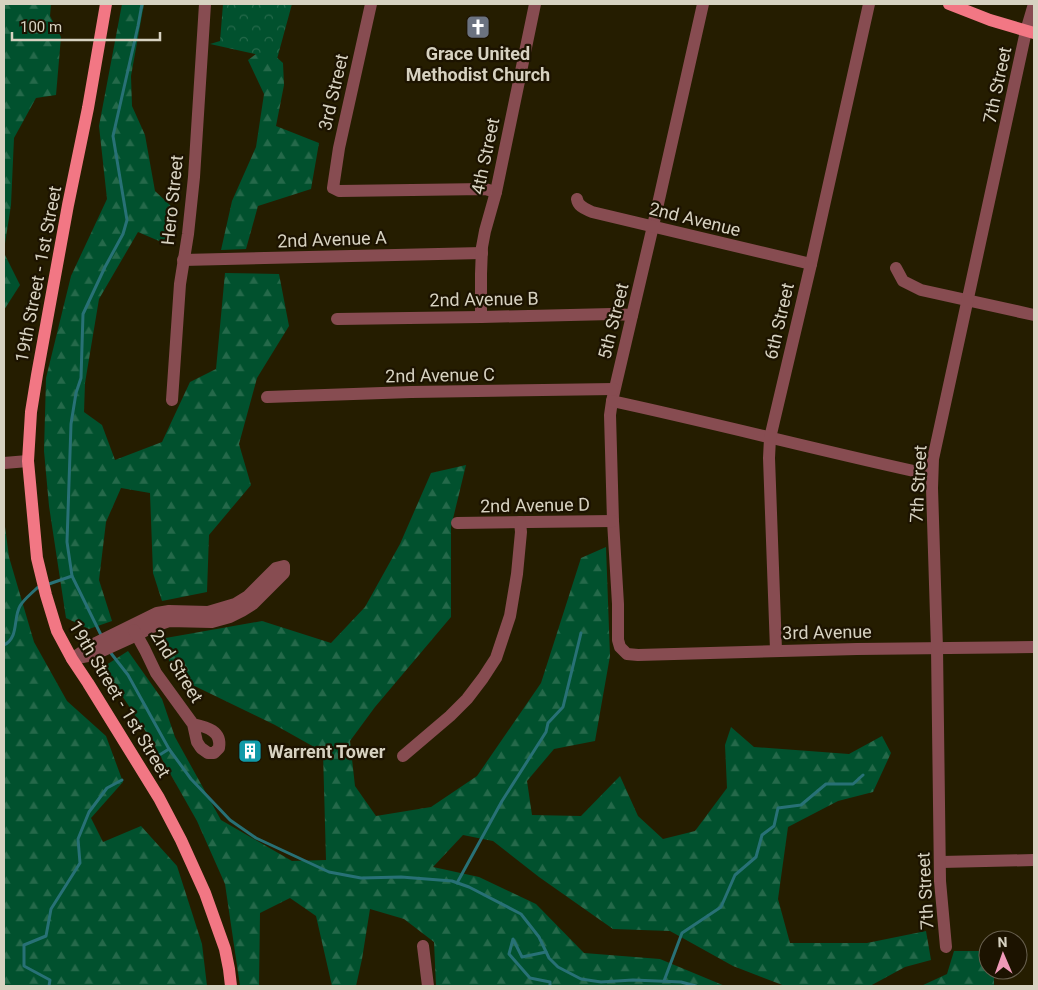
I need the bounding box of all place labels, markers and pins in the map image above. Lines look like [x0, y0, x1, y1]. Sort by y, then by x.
church icon: Grace United Methodist Church [465, 14, 491, 40]
place label: Grace United Methodist Church [406, 43, 550, 85]
building icon: Warrent Tower [237, 738, 263, 764]
place label: Warrent Tower [268, 741, 386, 762]

